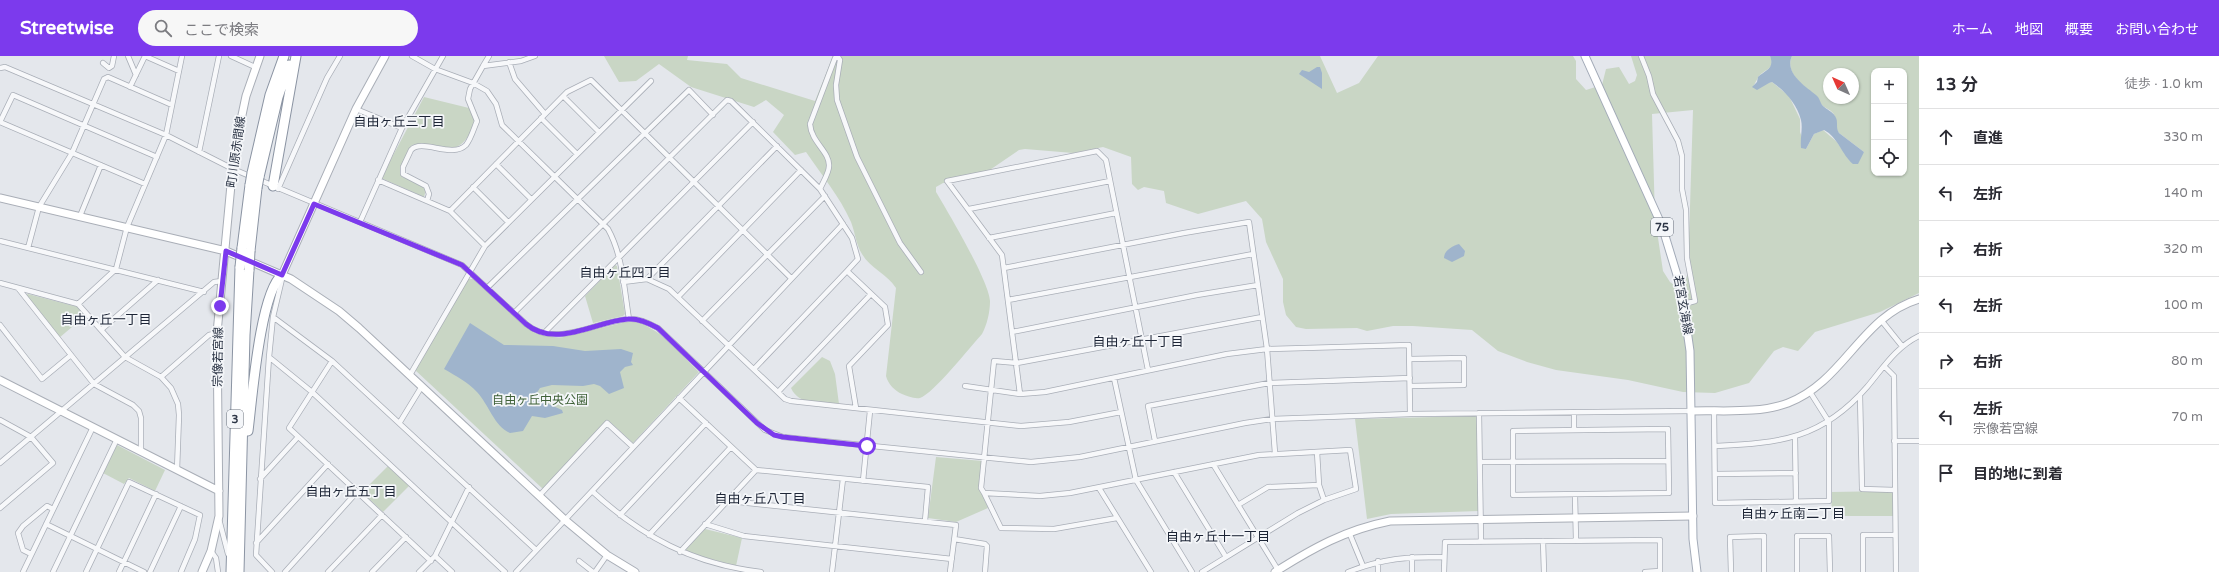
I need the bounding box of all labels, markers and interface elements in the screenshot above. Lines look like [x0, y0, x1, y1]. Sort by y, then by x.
search box [138, 10, 418, 46]
text: Streetwise [20, 17, 114, 39]
icon: search [152, 17, 174, 39]
text: ここで検索 [184, 21, 259, 39]
text: ホーム [1951, 21, 1993, 38]
text: 地図 [2015, 21, 2043, 38]
text: 概要 [2065, 21, 2093, 38]
text: お問い合わせ [2115, 21, 2199, 38]
north arrow [1823, 68, 1859, 104]
map controls [1871, 68, 1907, 176]
button: + [1871, 68, 1907, 104]
text: 13 分 [1935, 74, 1978, 95]
text: 徒歩 · 1.0 km [2125, 76, 2203, 92]
button: − [1871, 104, 1907, 140]
district label: 自由ヶ丘三丁目 [353, 114, 445, 130]
street label: 町川原赤間線 [224, 115, 248, 189]
icon: ahead [1935, 126, 1957, 148]
text: 直進 [1973, 129, 2003, 147]
text: 330 m [2163, 129, 2203, 145]
button: locate [1871, 140, 1907, 176]
icon: left [1935, 182, 1957, 204]
text: 左折 [1973, 185, 2003, 203]
text: 140 m [2163, 185, 2203, 201]
road number: 75 [1651, 218, 1673, 236]
icon: right [1935, 238, 1957, 260]
text: 右折 [1973, 241, 2003, 259]
text: 320 m [2163, 241, 2203, 257]
district label: 自由ヶ丘四丁目 [579, 265, 671, 281]
street label: 若宮玄海線 [1671, 274, 1695, 336]
icon: left [1935, 294, 1957, 316]
route end [211, 297, 229, 315]
text: 左折 [1973, 297, 2003, 315]
text: 100 m [2163, 297, 2203, 313]
district label: 自由ヶ丘一丁目 [60, 312, 152, 328]
street label: 宗像若宮線 [210, 327, 226, 387]
district label: 自由ヶ丘十丁目 [1092, 334, 1184, 350]
icon: right [1935, 350, 1957, 372]
text: 右折 [1973, 353, 2003, 371]
text: 80 m [2171, 353, 2203, 369]
park label: 自由ヶ丘中央公園 [492, 393, 588, 407]
text: 左折 [1973, 400, 2003, 418]
icon: left [1935, 406, 1957, 428]
text: 70 m [2171, 409, 2203, 425]
road number: 3 [227, 410, 243, 428]
text: 宗像若宮線 [1973, 421, 2038, 437]
route start [858, 437, 876, 455]
icon: arrive [1935, 462, 1957, 484]
text: 目的地に到着 [1973, 465, 2063, 483]
district label: 自由ヶ丘五丁目 [305, 484, 397, 500]
district label: 自由ヶ丘八丁目 [714, 491, 806, 507]
district label: 自由ヶ丘南二丁目 [1741, 506, 1845, 522]
district label: 自由ヶ丘十一丁目 [1166, 529, 1270, 545]

